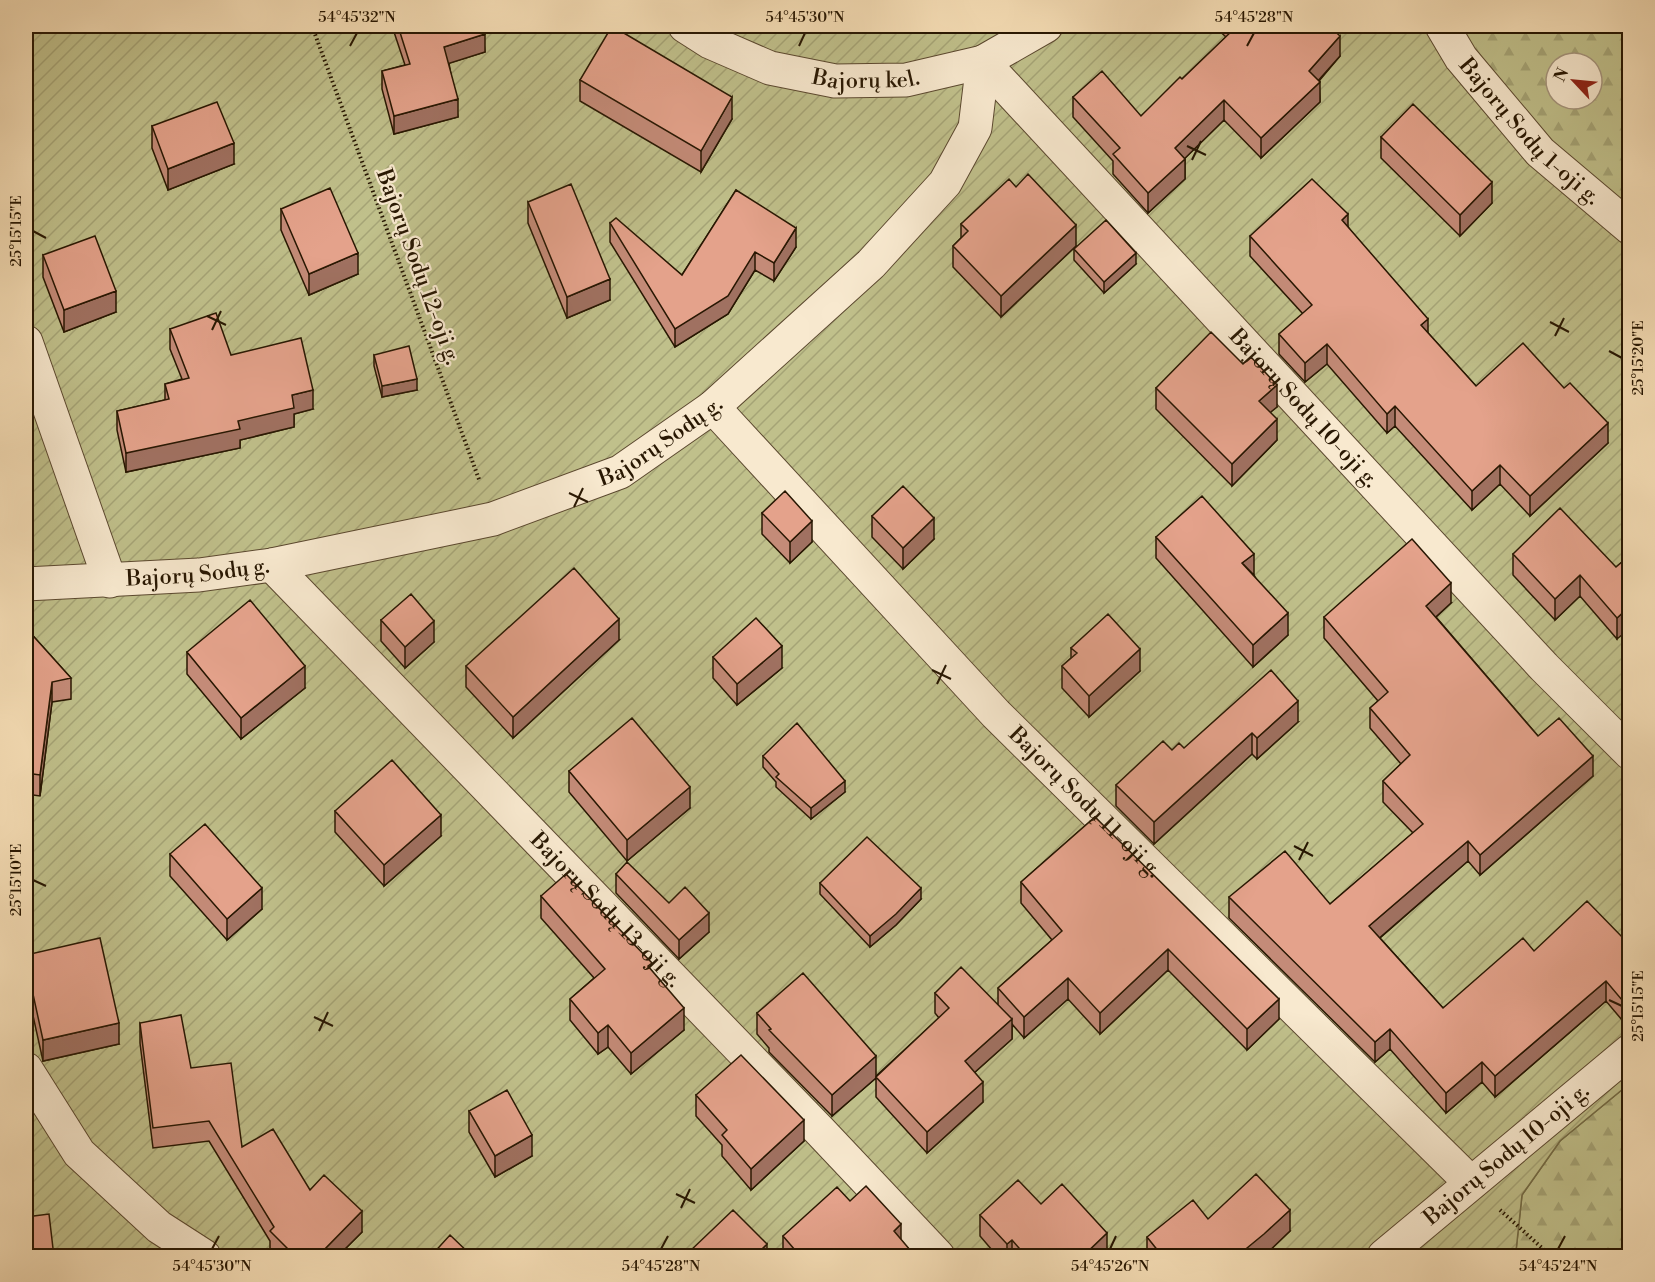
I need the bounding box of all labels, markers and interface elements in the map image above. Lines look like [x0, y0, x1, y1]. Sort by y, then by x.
text: 54°45'32"N [318, 8, 396, 27]
text: 54°45'30"N [766, 8, 844, 27]
text: 54°45'28"N [1215, 8, 1293, 27]
north arrow [1544, 51, 1604, 111]
street label: Bajorų Sodų 1-oji g. [1453, 52, 1606, 211]
street label: Bajorų kel. [809, 63, 922, 95]
text: N [1550, 64, 1573, 85]
street label: Bajorų Sodų 12-oji g. [370, 164, 466, 369]
text: 25°15'15"E [7, 195, 26, 267]
text: 25°15'20"E [1629, 320, 1648, 396]
street label: Bajorų Sodų 10-oji g. [1223, 322, 1384, 493]
street label: Bajorų Sodų g. [594, 391, 728, 493]
street label: Bajorų Sodų g. [124, 552, 271, 592]
street label: Bajorų Sodų 11-oji g. [1003, 720, 1167, 883]
street label: Bajorų Sodų 13-oji g. [524, 826, 687, 993]
text: 25°15'10"E [7, 844, 26, 916]
text: 25°15'15"E [1629, 970, 1648, 1042]
street label: Bajorų Sodų 10-oji g. [1417, 1077, 1595, 1232]
text: 54°45'30"N [173, 1257, 251, 1276]
text: 54°45'28"N [622, 1257, 700, 1276]
text: 54°45'26"N [1071, 1257, 1149, 1276]
text: 54°45'24"N [1519, 1257, 1597, 1276]

